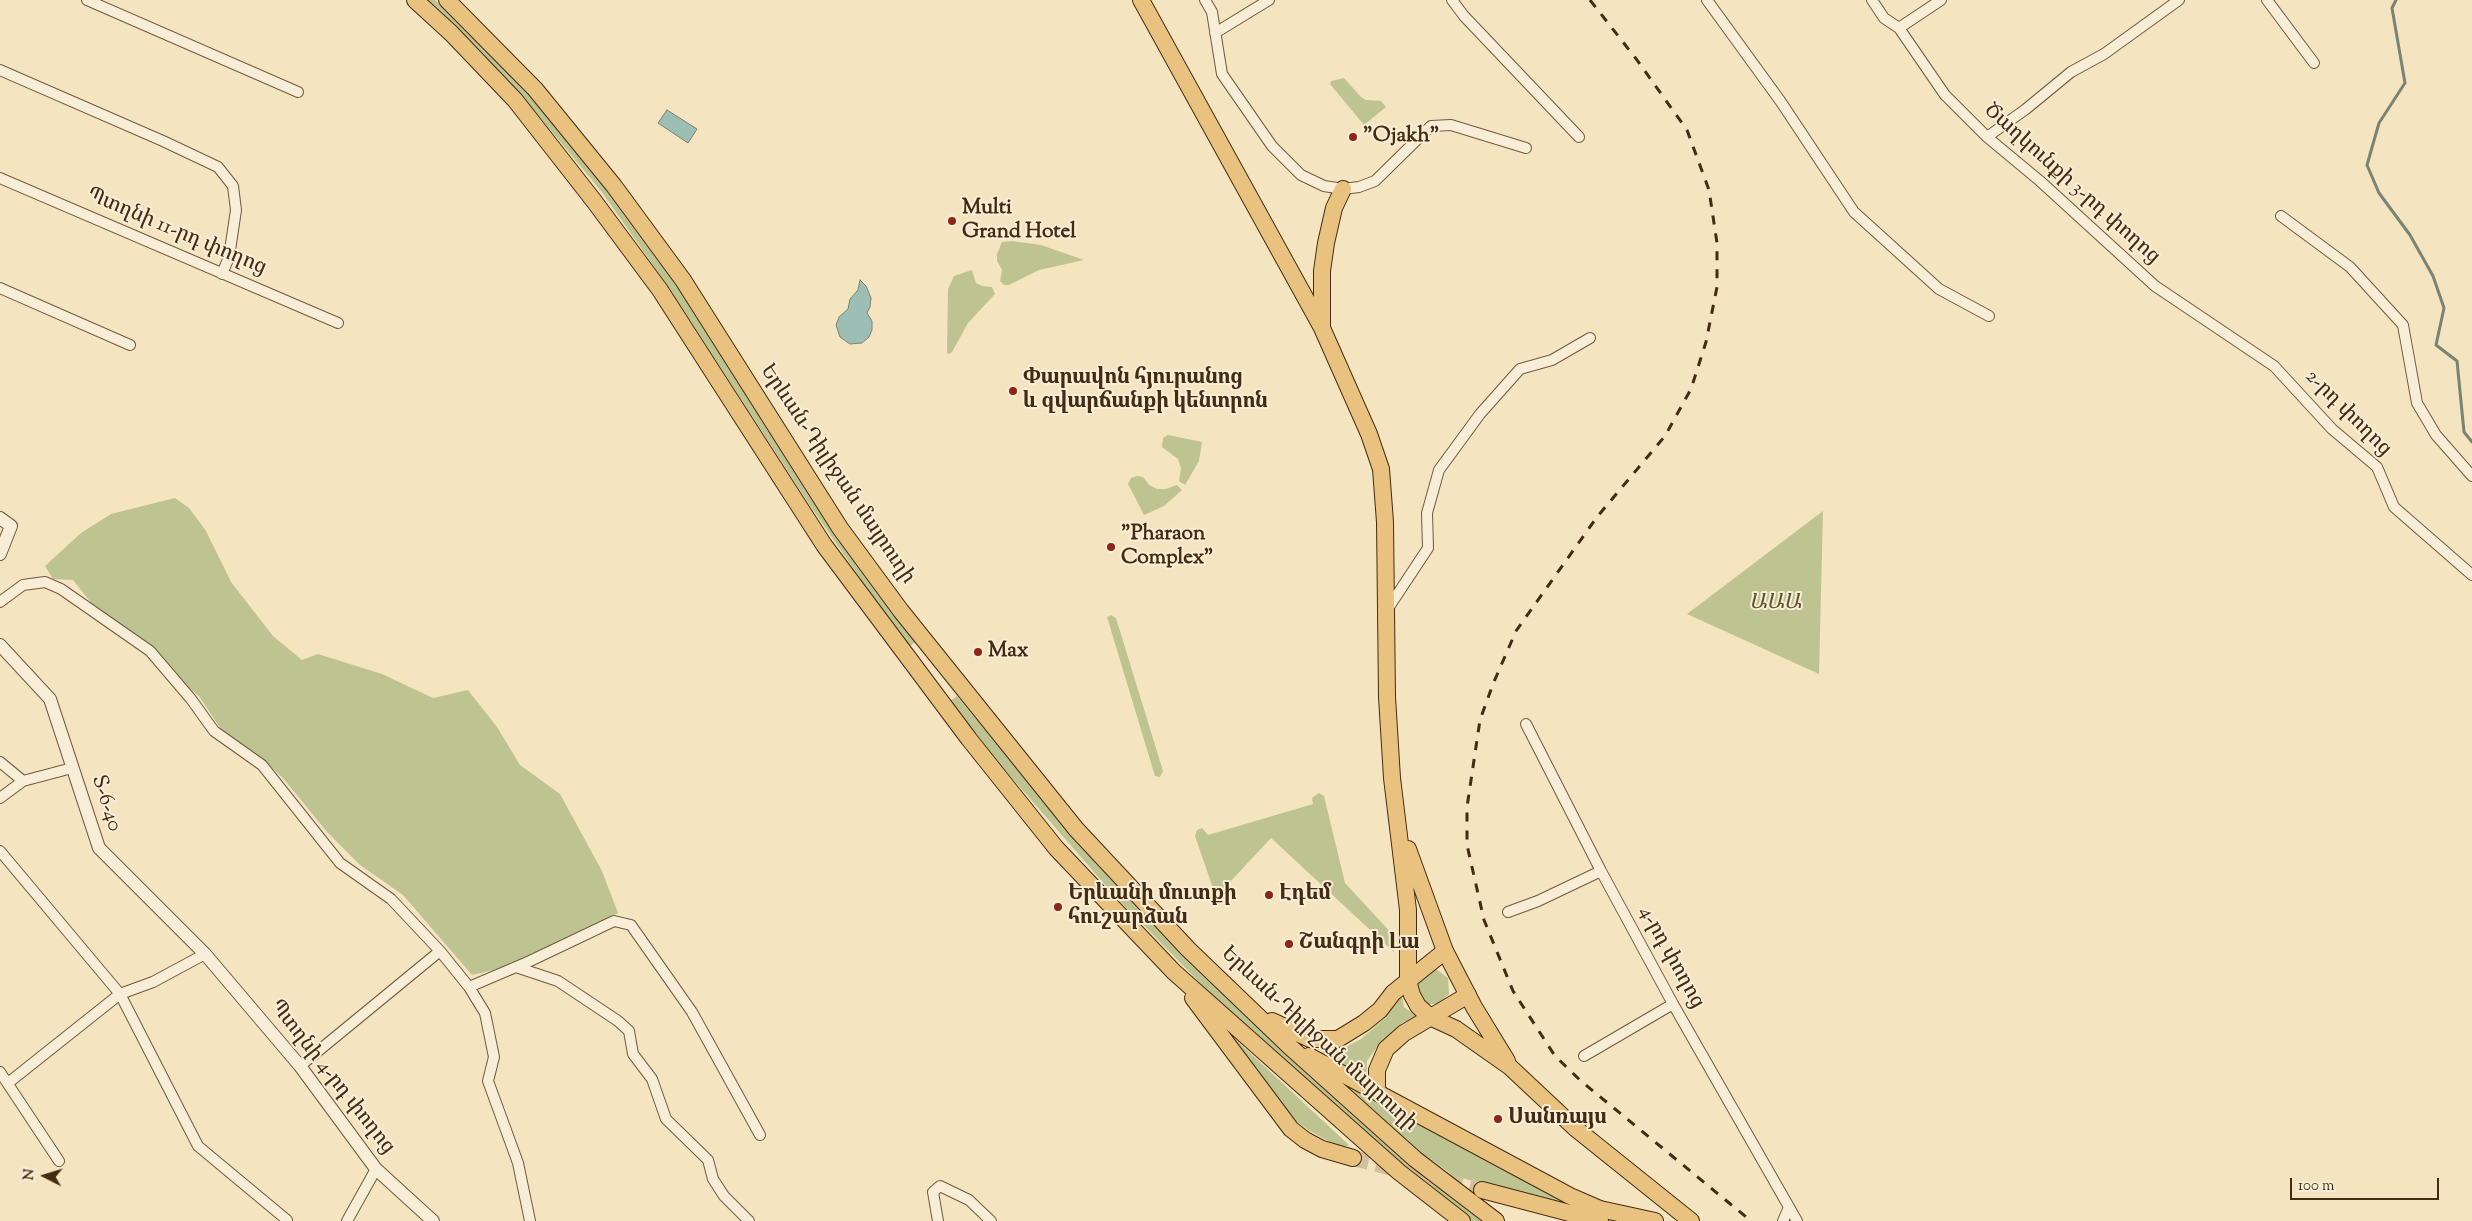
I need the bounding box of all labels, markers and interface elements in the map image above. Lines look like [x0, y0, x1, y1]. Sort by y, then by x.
street label: Ծաղկունքի 3-րդ փողոց [1978, 99, 2164, 271]
place label: "Ojakh" [1363, 124, 1439, 150]
marker: "Ojakh" [1347, 131, 1359, 143]
street label: Պտղնի 11-րդ փողոց [82, 184, 270, 282]
place label: Multi Grand Hotel [962, 196, 1076, 246]
marker: Multi Grand Hotel [946, 215, 958, 227]
street label: Երևան-Դիլիջան մայրուղի [753, 361, 919, 589]
street label: 2-րդ փողոց [2298, 365, 2396, 463]
place label: Փարավոն հյուրանոց և զվարճանքի կենտրոն [1023, 366, 1268, 416]
marker: Փարավոն հյուրանոց և զվարճանքի կենտրոն [1007, 385, 1019, 397]
place label: "Pharaon Complex" [1121, 522, 1213, 572]
marker: "Pharaon Complex" [1105, 541, 1117, 553]
park label: ԱԱԱ [1749, 591, 1801, 617]
place label: Max [988, 639, 1028, 665]
marker: Max [972, 646, 984, 658]
street label: Տ-6-40 [84, 773, 126, 835]
place label: Երևանի մուտքի հուշարձան [1068, 882, 1237, 932]
place label: Էդեմ [1279, 882, 1331, 908]
marker: Էդեմ [1263, 889, 1275, 901]
marker: Երևանի մուտքի հուշարձան [1052, 901, 1064, 913]
street label: 4-րդ փողոց [1632, 902, 1708, 1014]
place label: Շանգրի Լա [1299, 931, 1420, 957]
marker: Շանգրի Լա [1283, 938, 1295, 950]
street label: Երևան-Դիլիջան մայրուղի [1215, 942, 1421, 1138]
street label: Պտղնի 4-րդ փողոց [263, 996, 399, 1160]
place label: Սանռայս [1508, 1106, 1607, 1132]
marker: Սանռայս [1492, 1113, 1504, 1125]
north arrow [20, 1151, 70, 1201]
text: N [20, 1168, 41, 1181]
scale bar [2292, 1168, 2441, 1200]
text: 100 m [2298, 1176, 2334, 1197]

